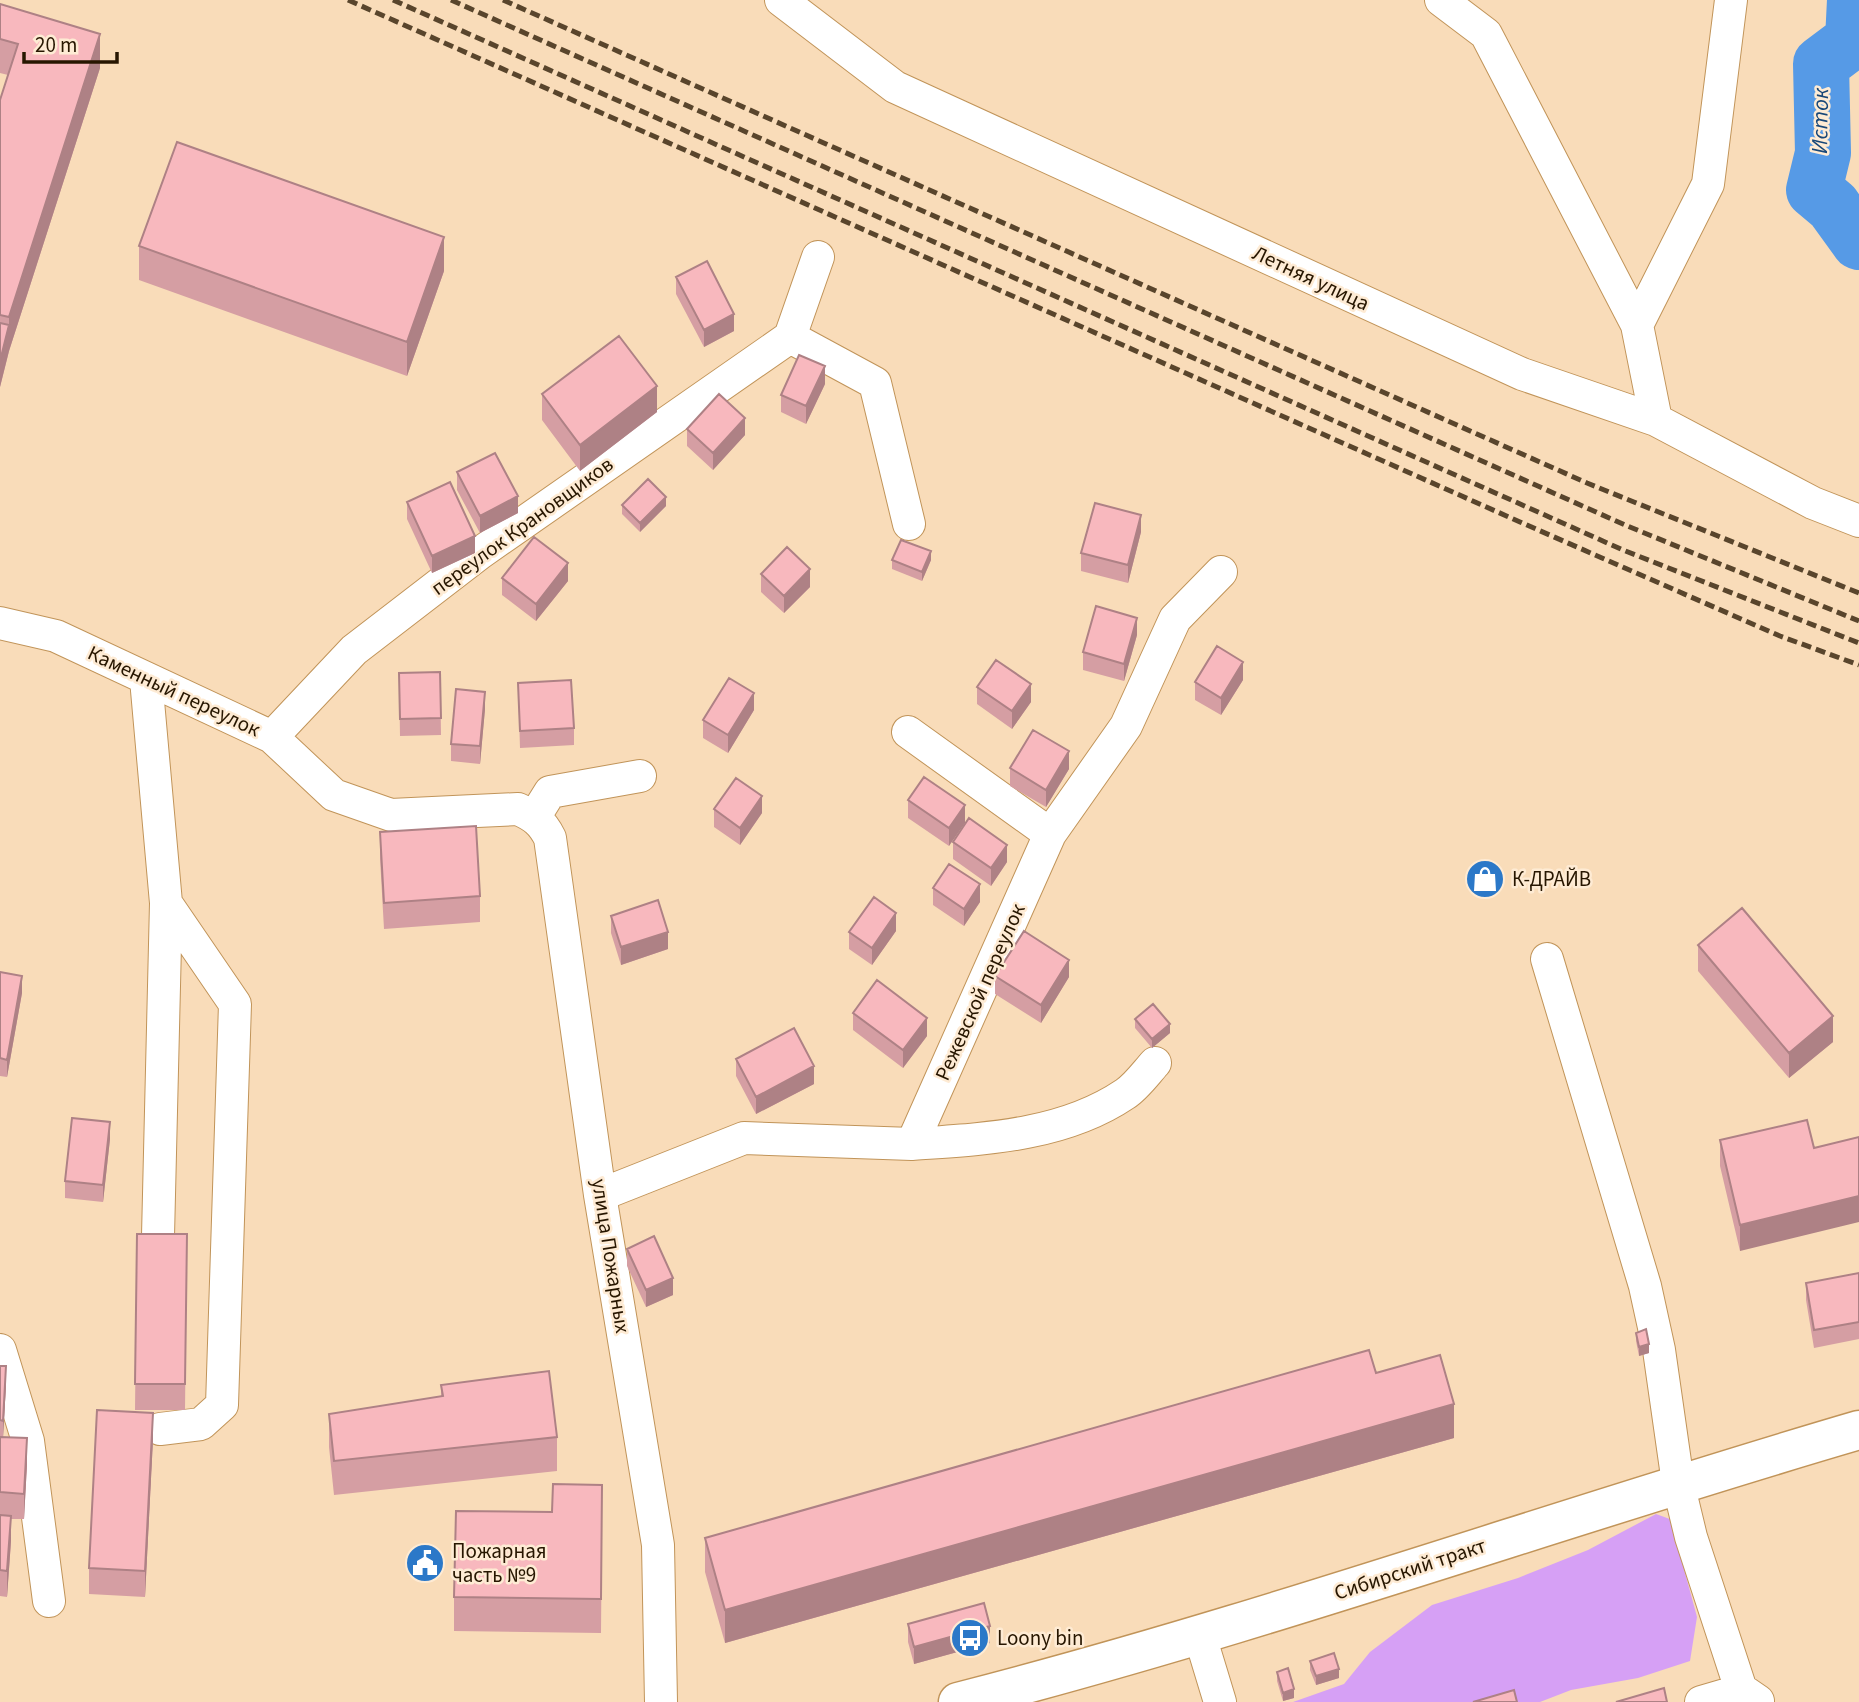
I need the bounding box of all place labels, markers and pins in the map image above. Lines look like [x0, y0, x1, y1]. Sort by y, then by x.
shop icon: К-ДРАЙВ [1464, 858, 1506, 900]
place label: К-ДРАЙВ [1512, 864, 1591, 894]
place label: Пожарная часть №9 [452, 1536, 547, 1590]
public building icon: Пожарная часть №9 [404, 1542, 446, 1584]
bus stop icon: Loony bin [949, 1617, 991, 1659]
place label: Loony bin [997, 1623, 1083, 1653]

